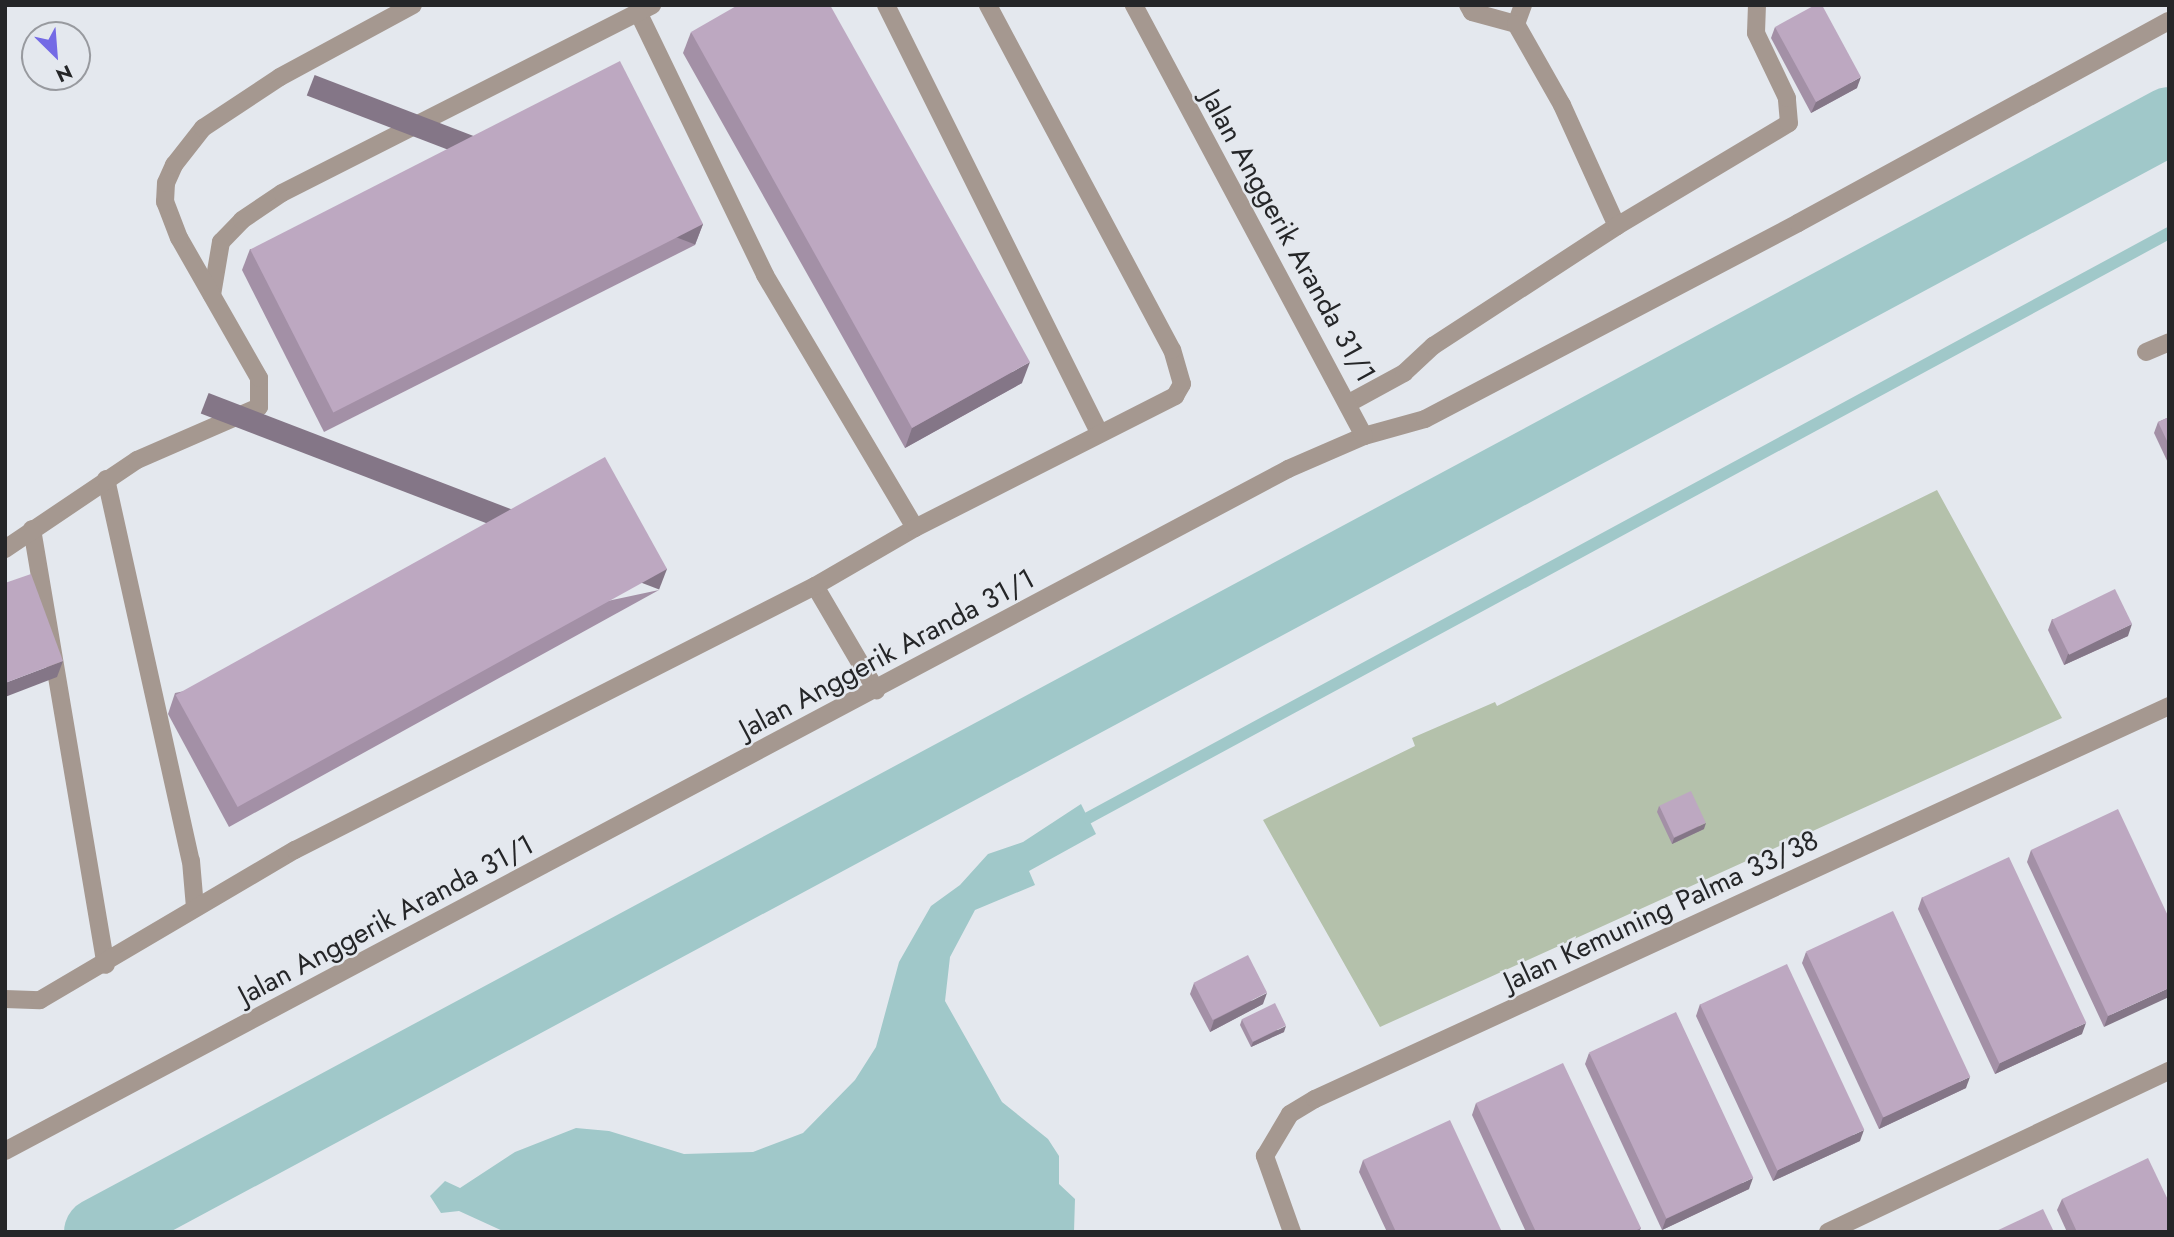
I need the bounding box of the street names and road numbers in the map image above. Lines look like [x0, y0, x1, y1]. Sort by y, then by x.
street label: Jalan Anggerik Aranda 31/1 [1193, 84, 1383, 388]
street label: Jalan Anggerik Aranda 31/1 [734, 562, 1040, 746]
street label: Jalan Kemuning Palma 33/38 [1498, 823, 1824, 999]
street label: Jalan Anggerik Aranda 31/1 [233, 828, 539, 1012]

